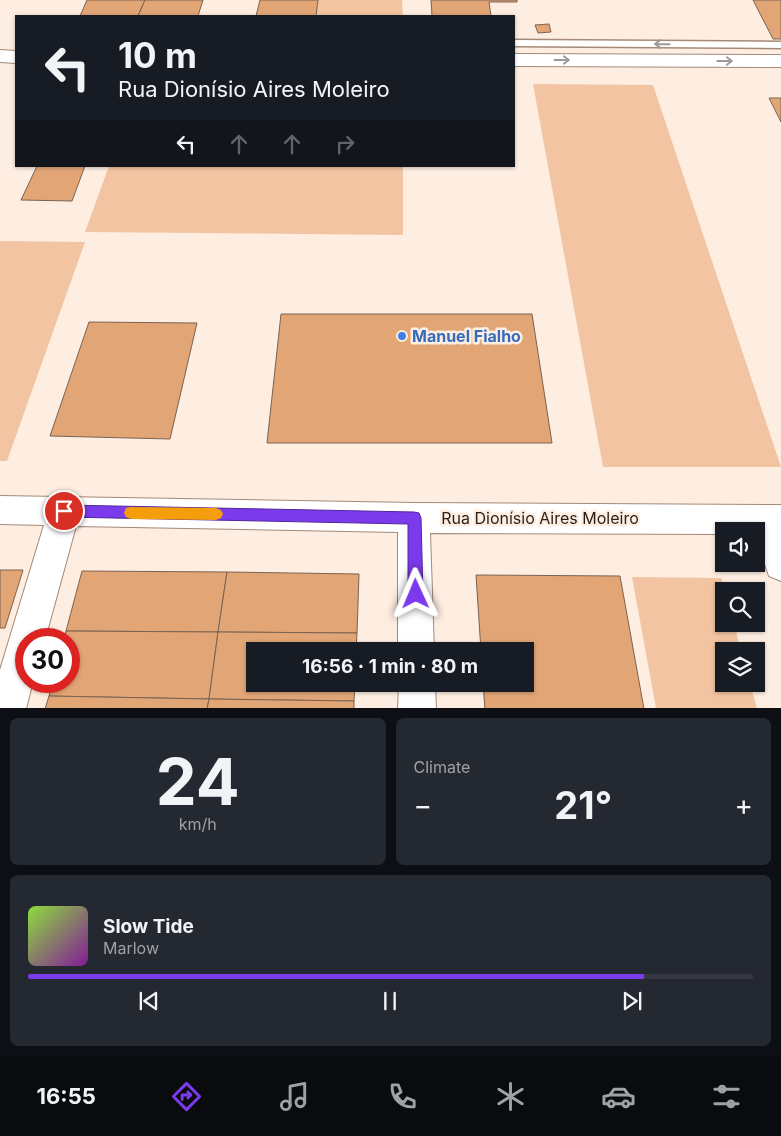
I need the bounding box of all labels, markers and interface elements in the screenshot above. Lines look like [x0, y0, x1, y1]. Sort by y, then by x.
text: 10 m [118, 34, 197, 76]
icon: left [35, 35, 100, 100]
one-way arrow [655, 39, 671, 49]
one-way arrow [554, 55, 570, 65]
one-way arrow [716, 56, 733, 66]
text: Rua Dionísio Aires Moleiro [118, 76, 390, 102]
icon: left [172, 130, 200, 158]
icon: ahead [225, 130, 253, 158]
icon: ahead [278, 130, 306, 158]
icon: right [331, 130, 359, 158]
place label: Manuel Fialho [412, 326, 521, 346]
marker: Manuel Fialho [396, 330, 408, 342]
pin [43, 490, 85, 532]
icon: arrive [50, 497, 78, 525]
street label: Rua Dionísio Aires Moleiro [441, 508, 639, 528]
map controls [715, 522, 765, 692]
button: sound [715, 522, 765, 572]
position arrow [389, 567, 441, 619]
button: search [715, 582, 765, 632]
speed limit sign: 30 [15, 628, 80, 693]
button: layers [715, 642, 765, 692]
text: 16:56 · 1 min · 80 m [302, 655, 478, 678]
text: 24 [156, 742, 240, 821]
text: Climate [414, 757, 470, 777]
text: 21° [554, 782, 612, 828]
text: − [414, 788, 432, 822]
text: + [734, 788, 753, 822]
text: km/h [179, 814, 217, 834]
text: Slow Tide [103, 915, 194, 938]
text: Marlow [103, 938, 159, 958]
icon: previous [135, 987, 163, 1015]
icon: pause [376, 987, 404, 1015]
icon: next [618, 987, 646, 1015]
icon: directions [169, 1079, 204, 1114]
icon: music [277, 1079, 312, 1114]
icon: phone [385, 1079, 420, 1114]
icon: climate [493, 1079, 528, 1114]
icon: car [601, 1079, 636, 1114]
icon: filters [709, 1079, 744, 1114]
text: 16:55 [37, 1083, 96, 1109]

